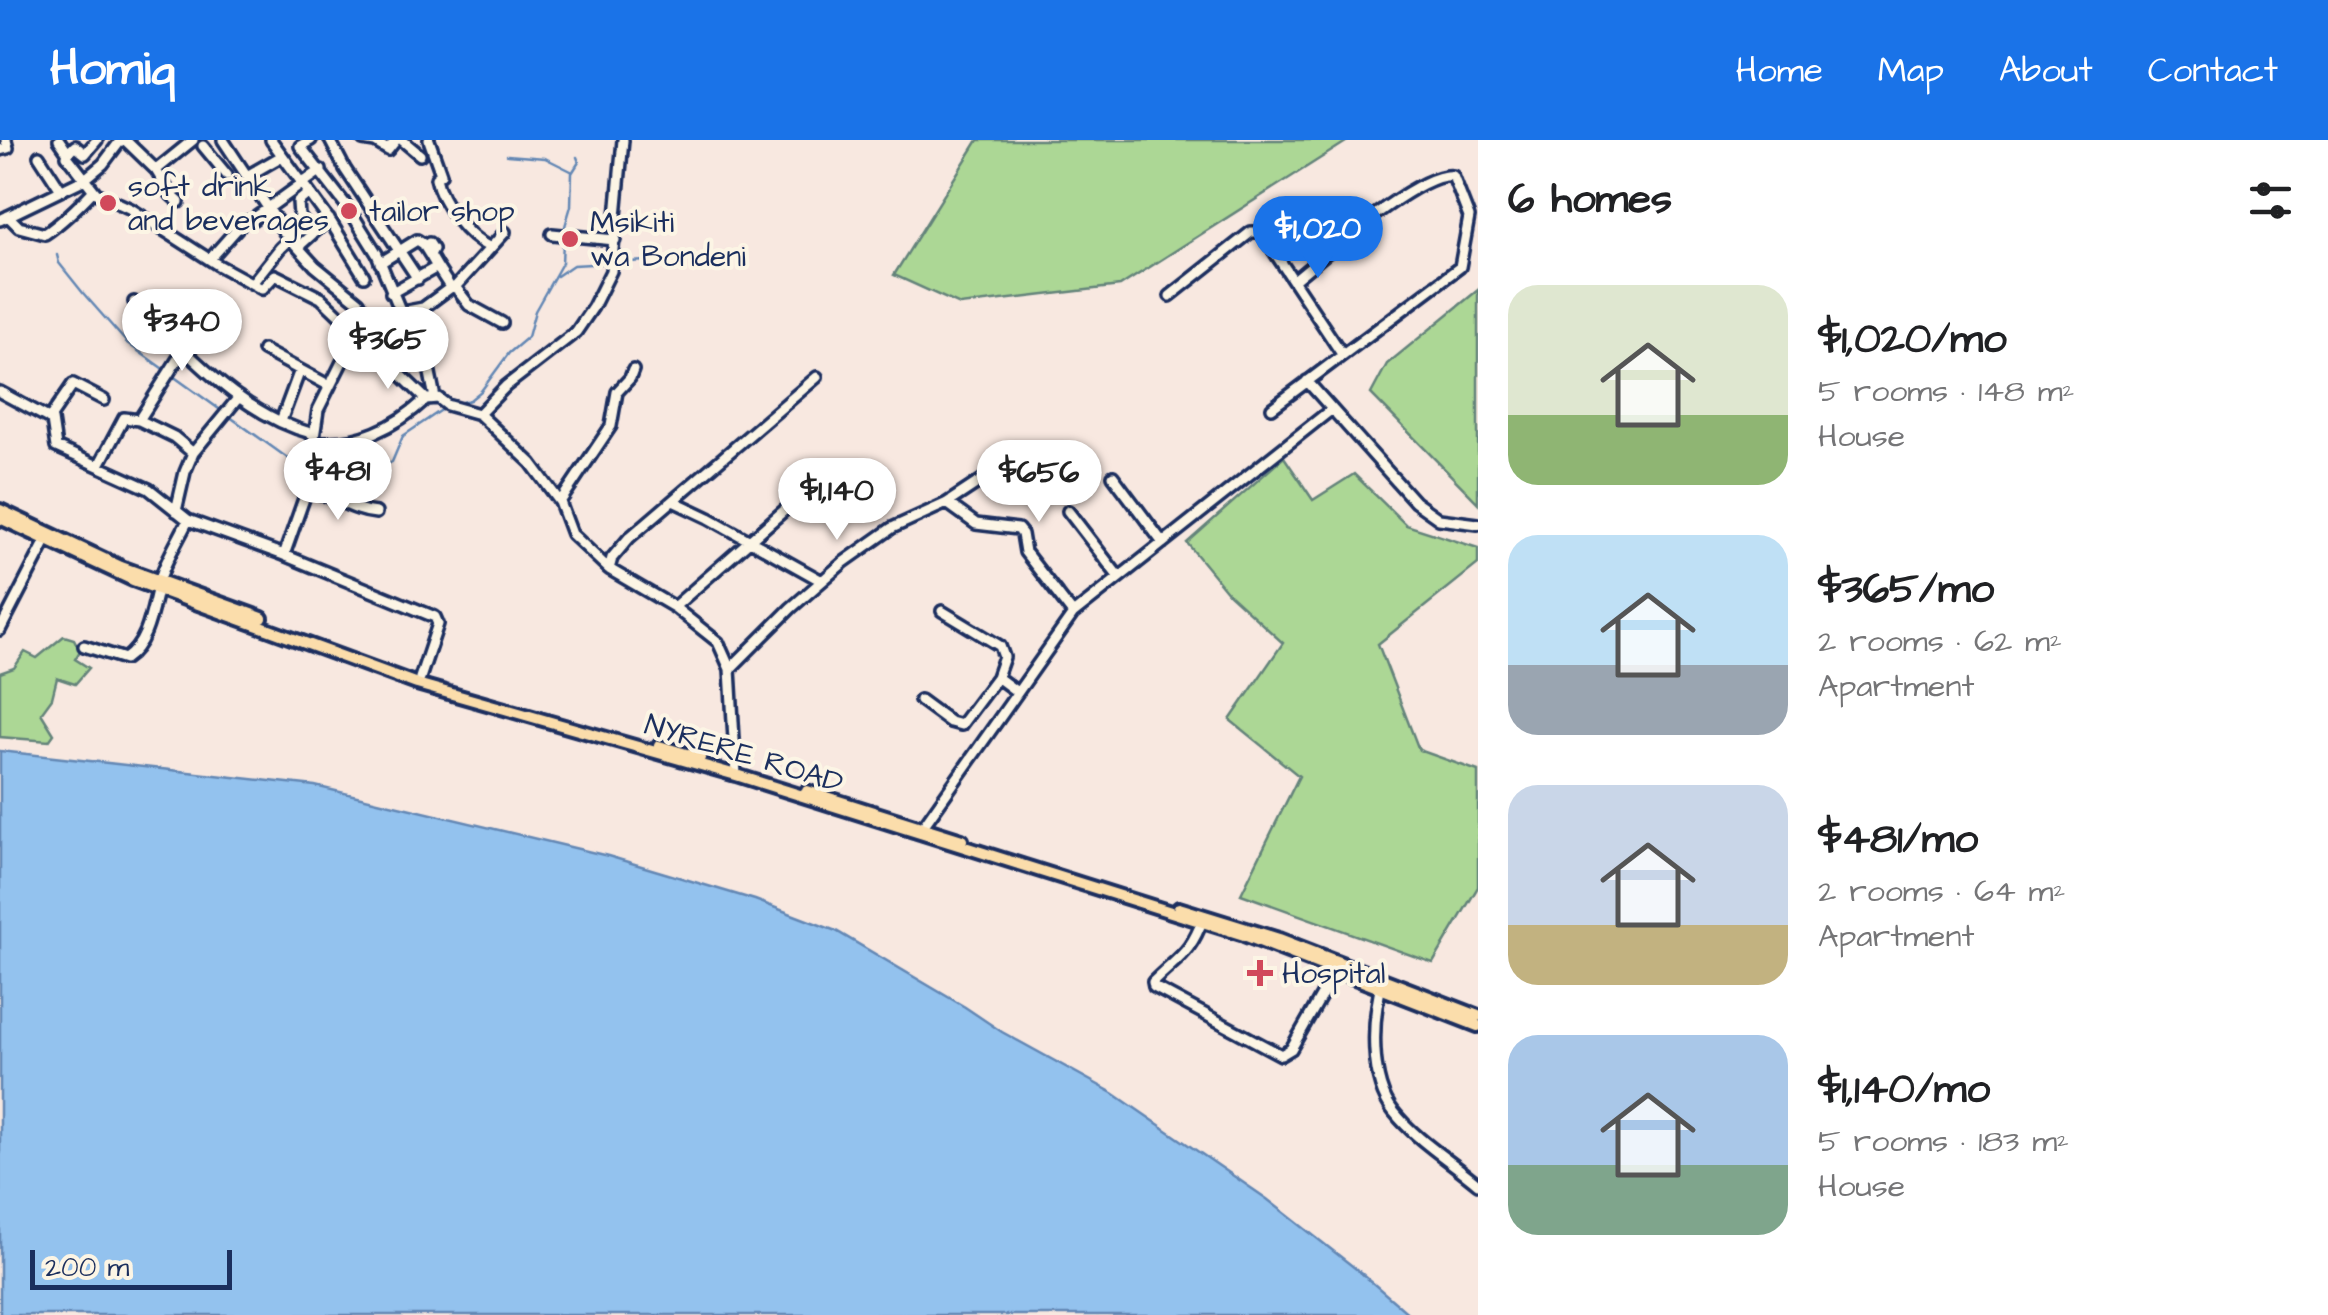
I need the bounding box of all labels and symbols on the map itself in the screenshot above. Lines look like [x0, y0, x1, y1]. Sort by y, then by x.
place label: soft drink and beverages [128, 166, 329, 243]
place label: tailor shop [369, 191, 515, 233]
marker: soft drink and beverages [97, 192, 119, 214]
pin: $1,020 [1237, 196, 1399, 281]
marker: tailor shop [338, 200, 360, 222]
place label: Msikiti wa Bondeni [590, 202, 746, 278]
marker: Msikiti wa Bondeni [559, 228, 581, 250]
pin: $340 [123, 289, 241, 374]
pin: $365 [329, 307, 447, 392]
pin: $481 [279, 438, 397, 523]
pin: $656 [980, 440, 1098, 525]
pin: $1,140 [756, 458, 918, 543]
street label: NYRERE ROAD [639, 704, 848, 804]
place label: Hospital [1282, 953, 1385, 995]
marker: Hospital [1247, 960, 1273, 986]
scale bar [30, 1245, 232, 1290]

